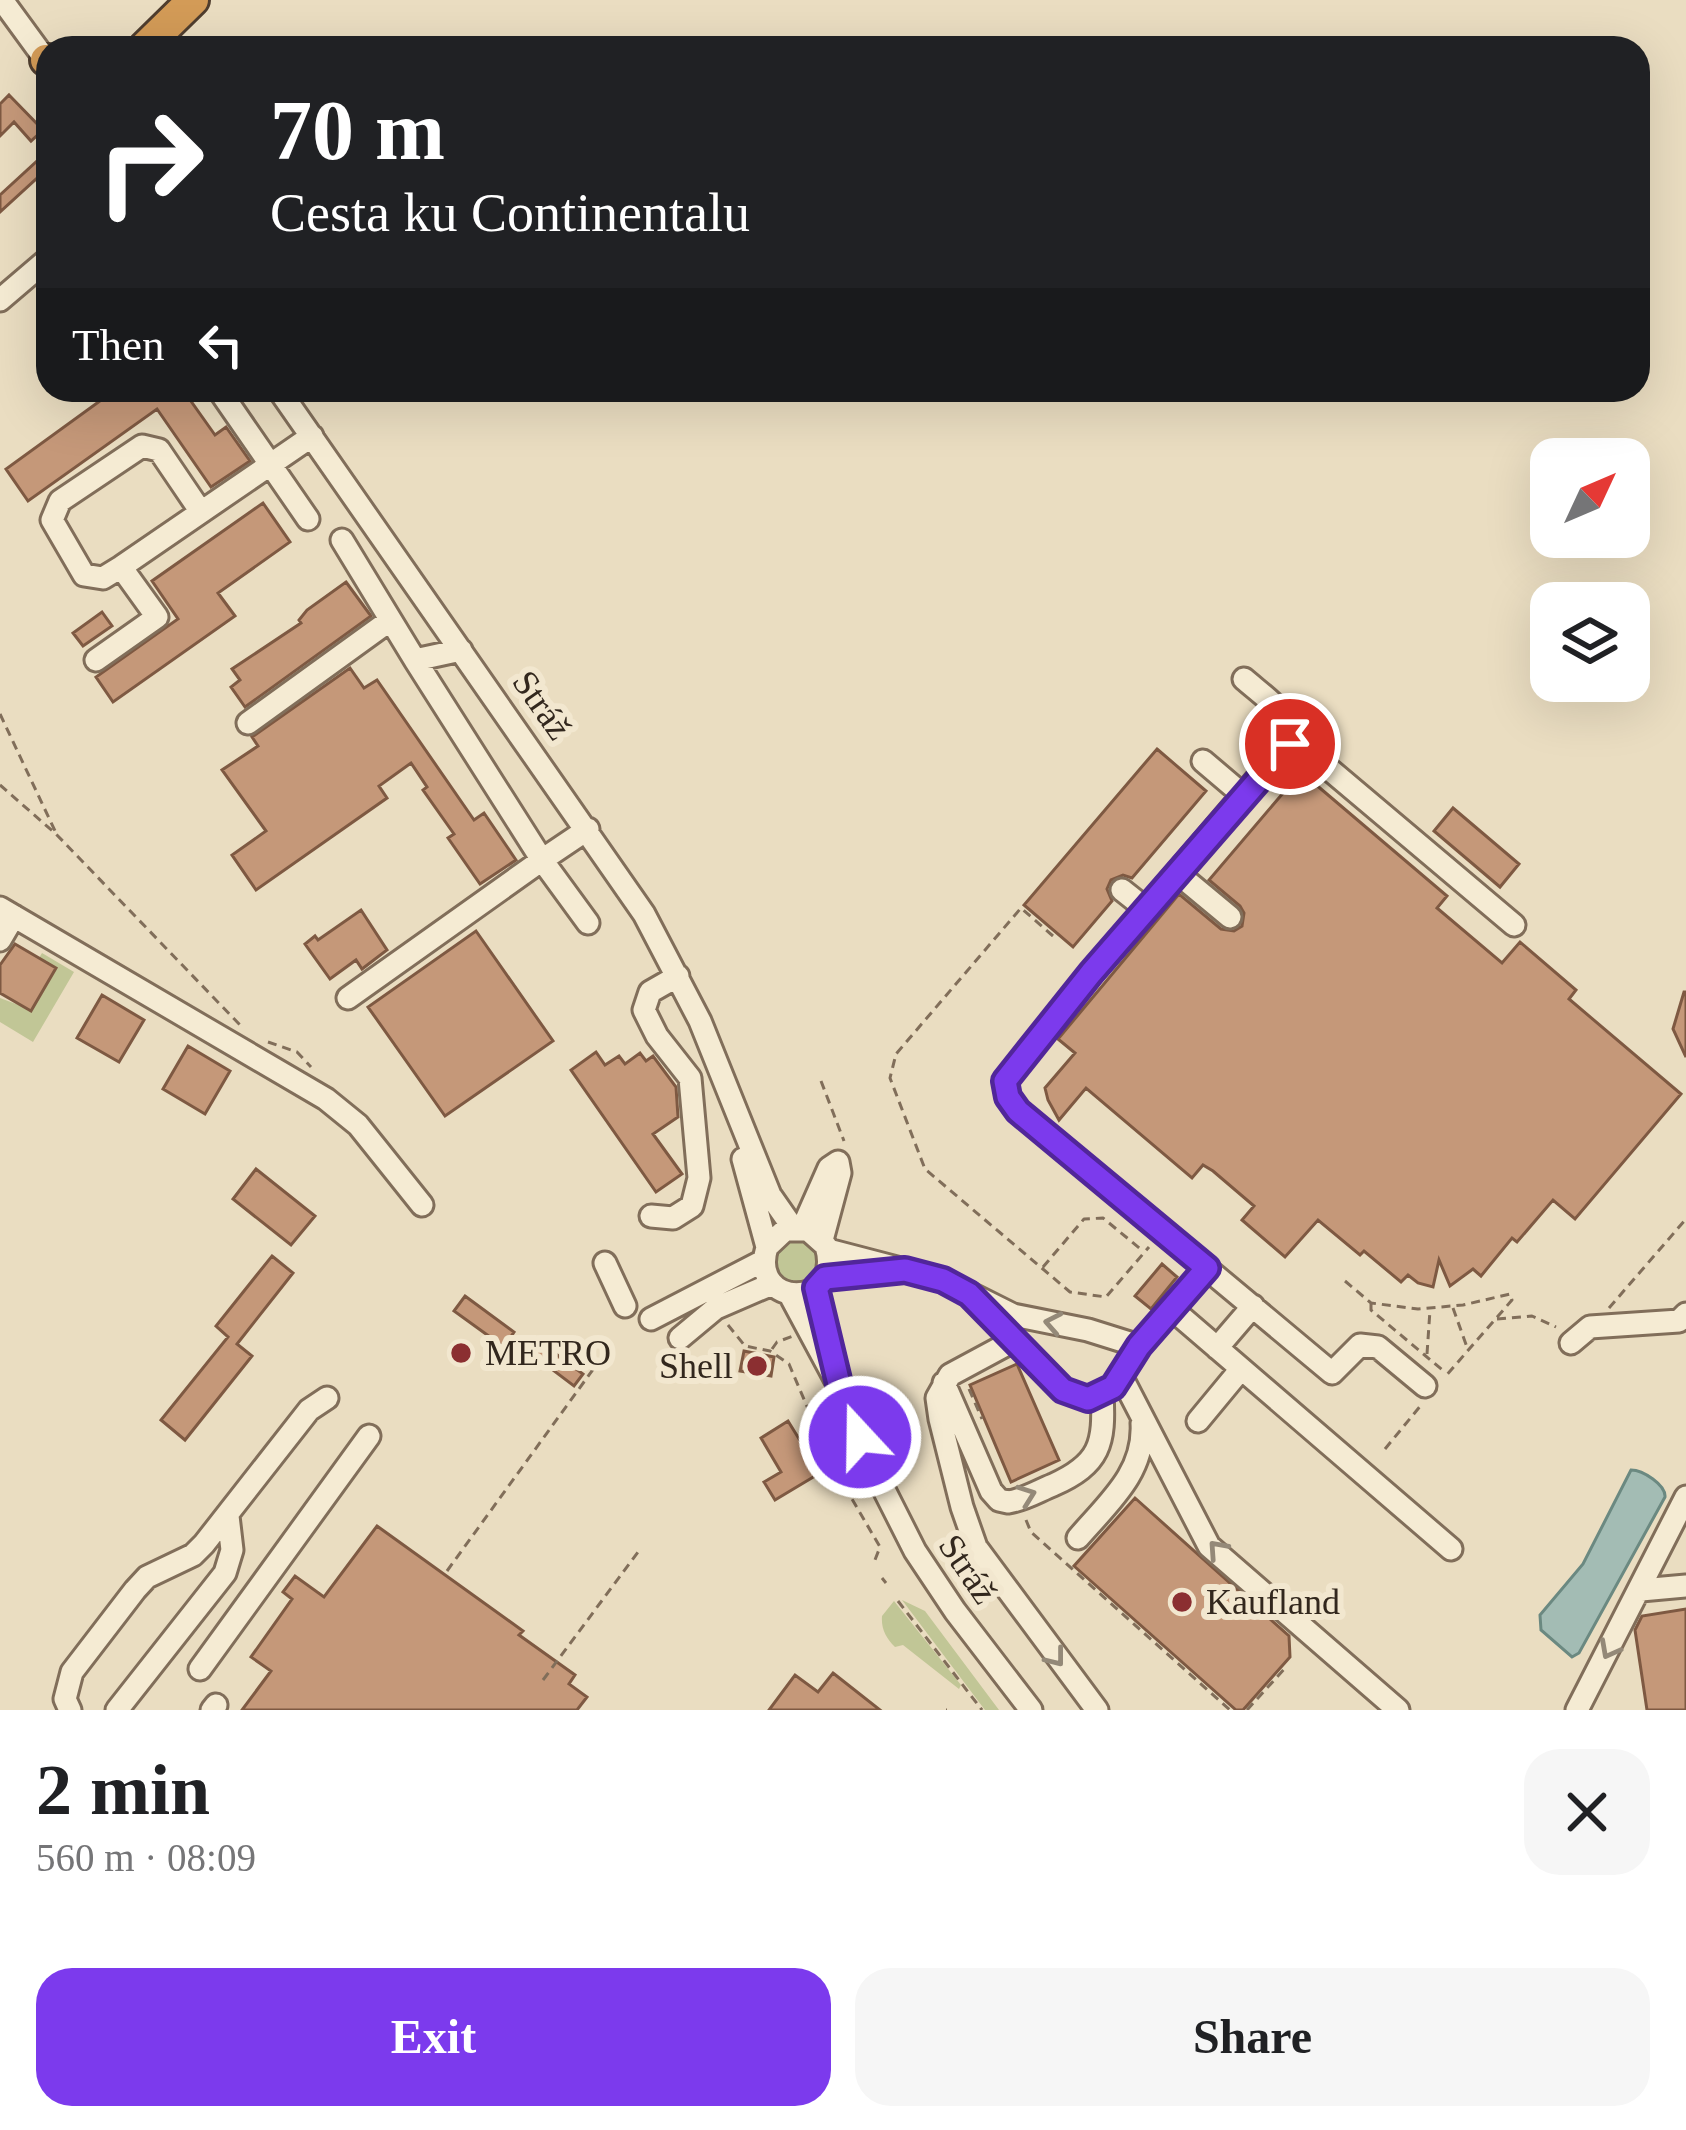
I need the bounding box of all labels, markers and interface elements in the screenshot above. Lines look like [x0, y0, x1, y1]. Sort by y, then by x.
icon: right [72, 84, 228, 240]
text: 70 m [270, 84, 445, 177]
text: Cesta ku Continentalu [270, 183, 750, 243]
icon: left [188, 312, 254, 378]
text: Then [72, 320, 164, 370]
north arrow [1530, 438, 1650, 558]
map controls [1530, 438, 1650, 702]
button: layers [1530, 582, 1650, 702]
street label: Stráž [504, 663, 580, 747]
pin [1239, 693, 1341, 795]
icon: arrive [1257, 711, 1323, 777]
one-way arrow [1043, 1311, 1063, 1337]
place label: METRO [485, 1333, 611, 1373]
marker: METRO [448, 1340, 474, 1366]
place label: Shell [659, 1346, 733, 1386]
marker: Shell [744, 1353, 770, 1379]
position arrow [797, 1374, 923, 1500]
one-way arrow [1016, 1484, 1037, 1509]
street label: Stráž [931, 1527, 1005, 1611]
one-way arrow [1210, 1542, 1231, 1563]
place label: Kaufland [1206, 1582, 1340, 1622]
marker: Kaufland [1169, 1589, 1195, 1615]
one-way arrow [1600, 1637, 1623, 1658]
one-way arrow [1042, 1644, 1063, 1666]
button: close [1524, 1749, 1650, 1875]
text: 2 min [36, 1750, 210, 1830]
text: 560 m · 08:09 [36, 1836, 256, 1879]
button: Exit [36, 1968, 831, 2106]
button: Share [855, 1968, 1650, 2106]

